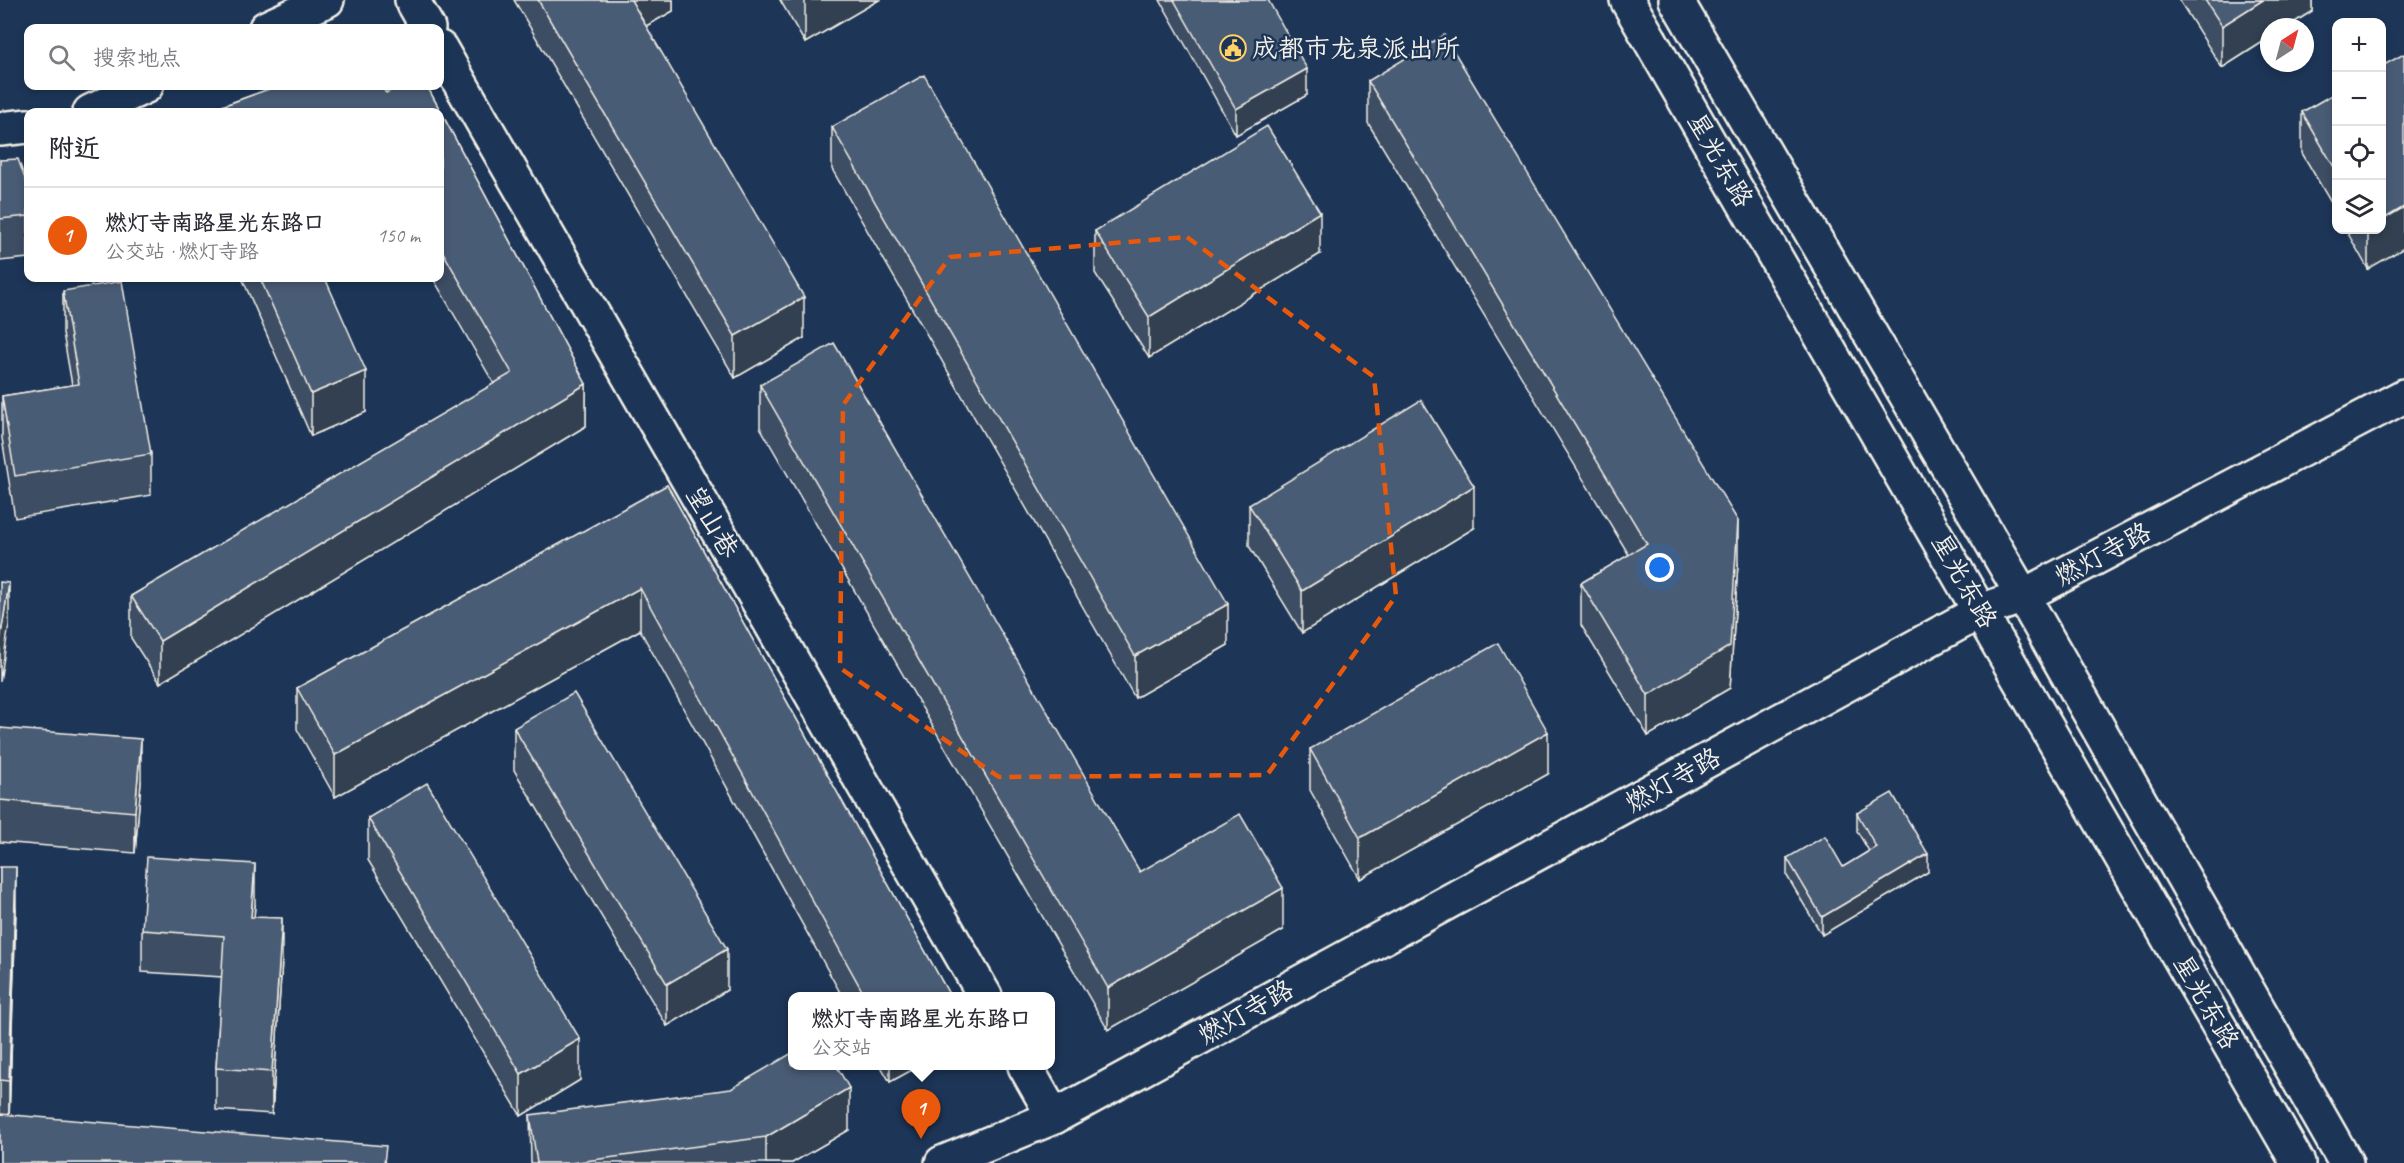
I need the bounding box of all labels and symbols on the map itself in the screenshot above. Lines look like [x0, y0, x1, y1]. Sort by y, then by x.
north arrow [2260, 18, 2314, 72]
place label: 成都市龙泉派出所 [1252, 32, 1460, 65]
public building icon: 成都市龙泉派出所 [1218, 33, 1248, 63]
street label: 星光东路 [1680, 107, 1760, 213]
street label: 望山巷 [678, 480, 746, 564]
street label: 燃灯寺路 [2049, 515, 2157, 593]
street label: 星光东路 [1924, 528, 2004, 634]
your location [1645, 553, 1674, 582]
street label: 燃灯寺路 [1620, 740, 1726, 820]
street label: 星光东路 [2166, 949, 2246, 1055]
street label: 燃灯寺路 [1193, 972, 1299, 1052]
pin: 1 [902, 1090, 940, 1139]

